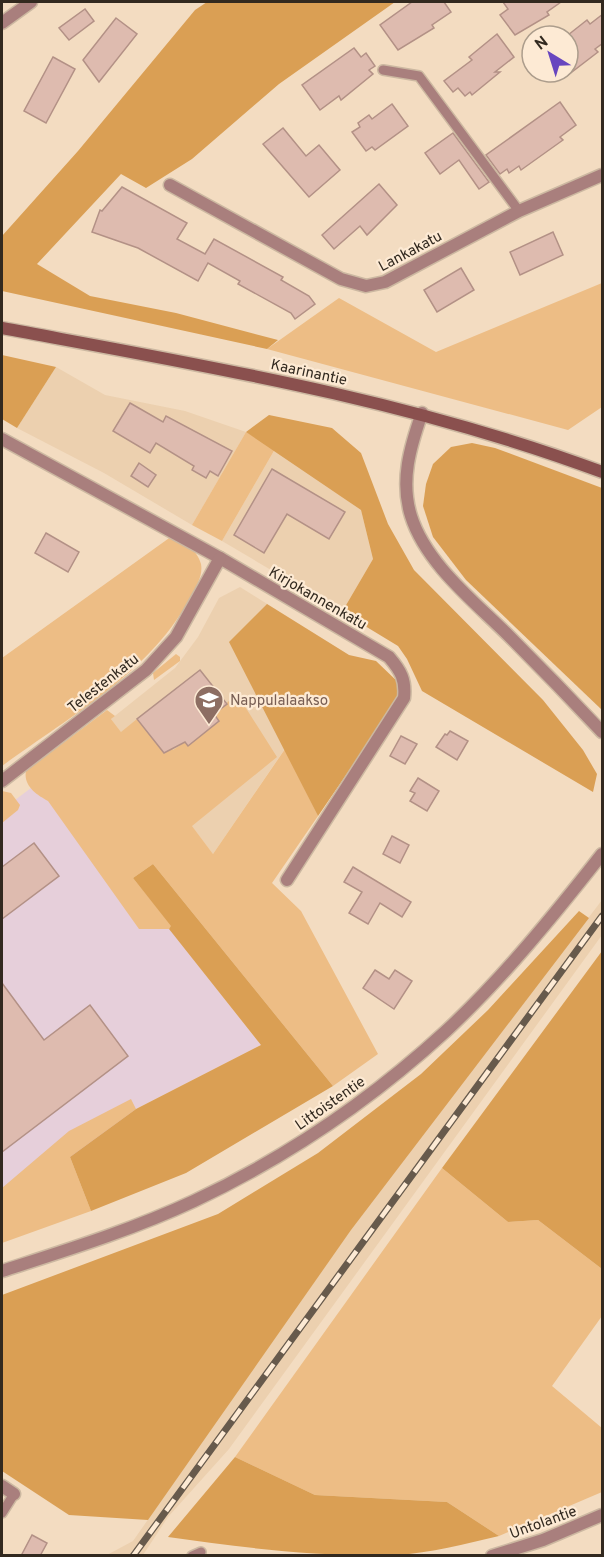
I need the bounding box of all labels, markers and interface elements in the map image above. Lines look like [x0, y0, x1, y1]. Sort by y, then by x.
north arrow [520, 24, 580, 84]
text: N [531, 32, 553, 55]
street label: Lankakatu [376, 228, 446, 277]
street label: Kaarinantie [269, 356, 349, 391]
street label: Kirjokannenkatu [265, 563, 370, 635]
street label: Telestenkatu [64, 650, 143, 718]
school or university icon: Nappulalaakso [193, 684, 225, 726]
place label: Nappulalaakso [230, 692, 328, 711]
street label: Littoistentie [292, 1073, 370, 1135]
street label: Untolantie [507, 1503, 580, 1544]

